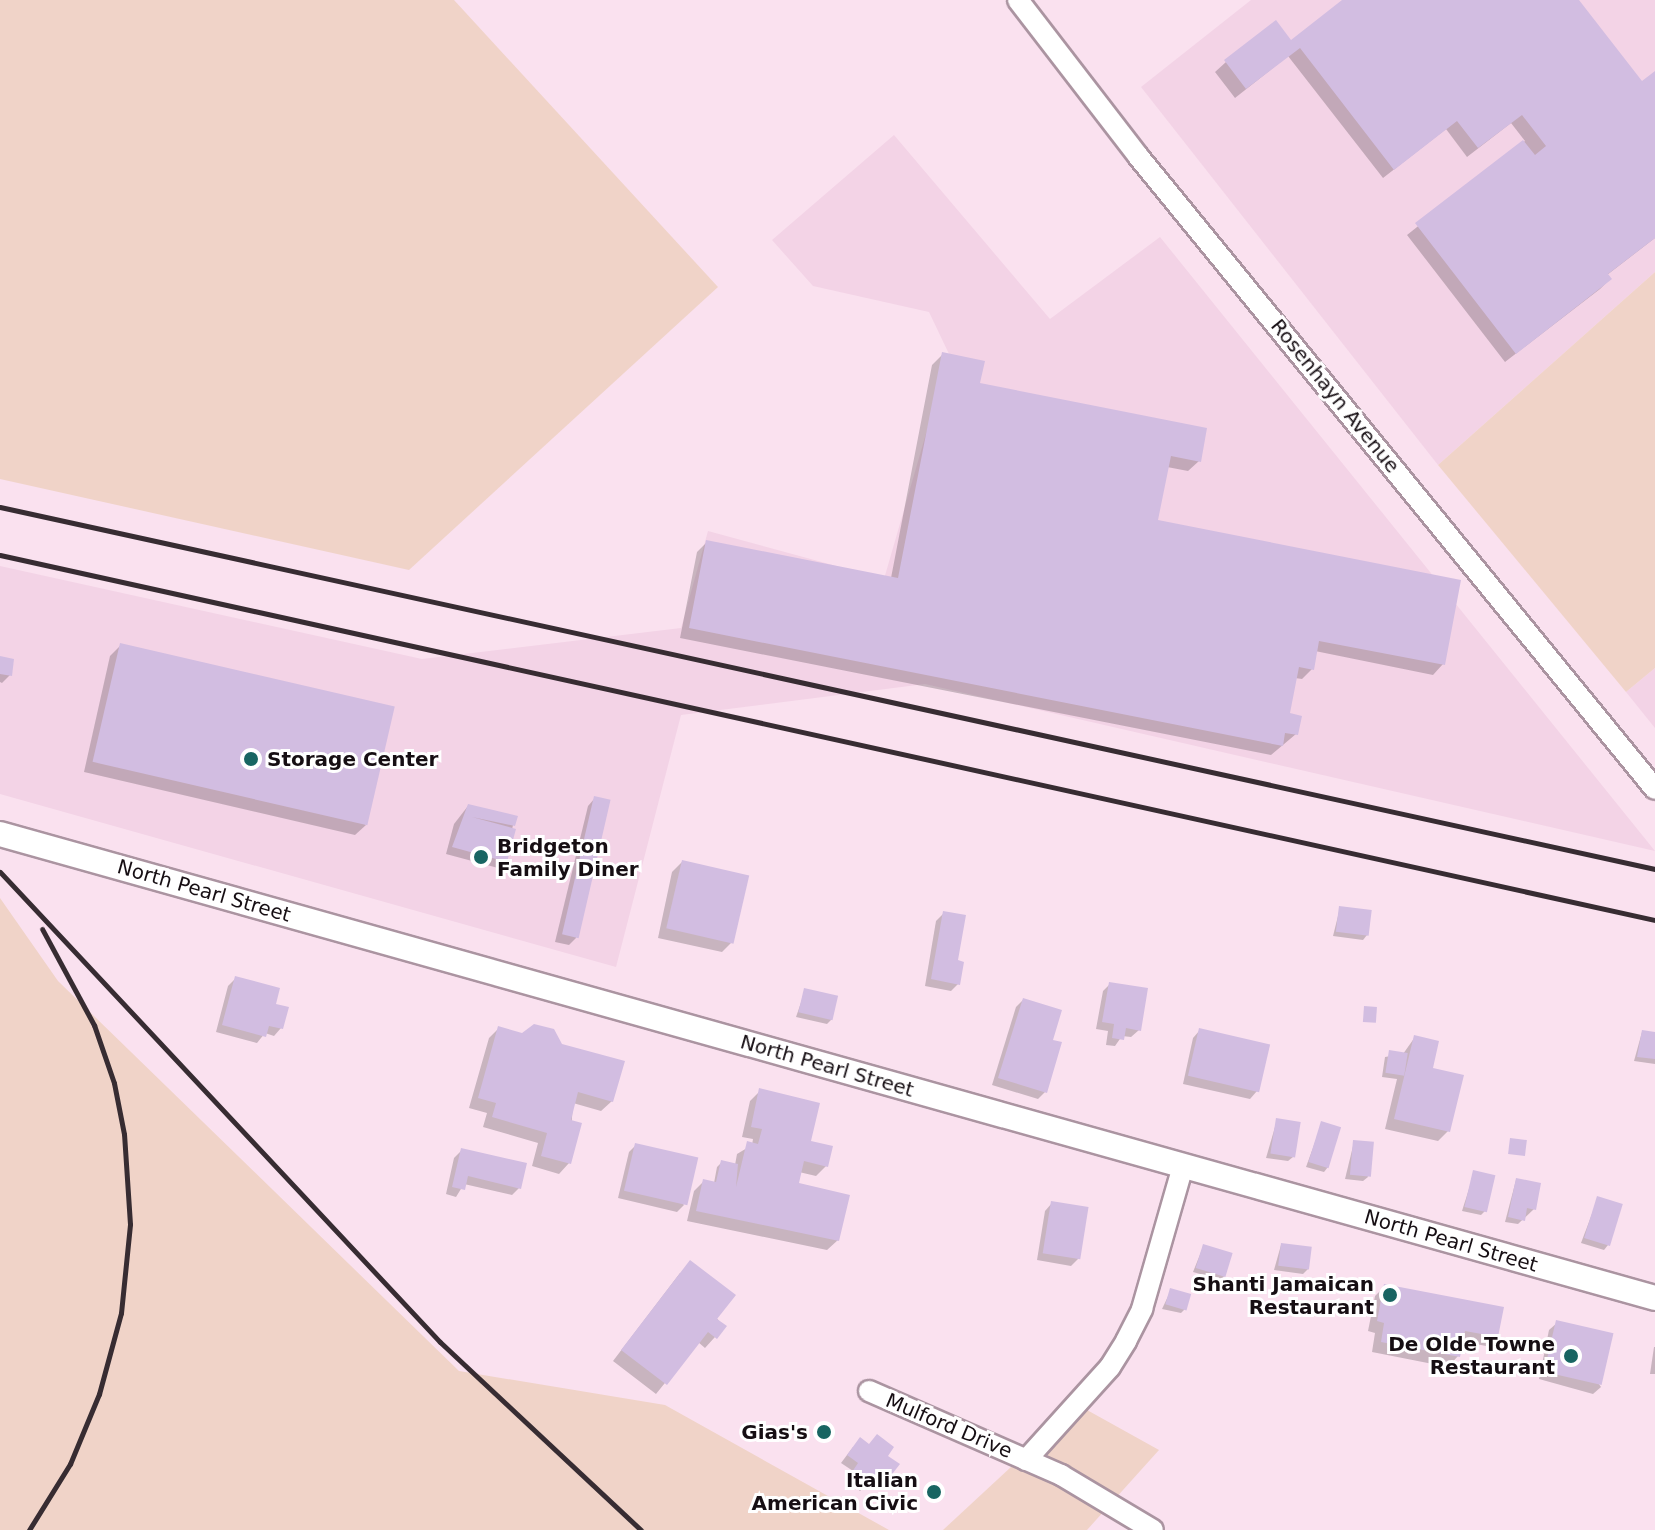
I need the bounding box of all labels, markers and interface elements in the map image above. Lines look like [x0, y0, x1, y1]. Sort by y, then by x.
street label: Rosenhayn Avenue [1266, 314, 1404, 478]
place label: Storage Center [267, 747, 438, 771]
marker: Storage Center [242, 750, 260, 768]
place label: Bridgeton Family Diner [497, 834, 639, 881]
marker: Bridgeton Family Diner [472, 848, 490, 866]
street label: North Pearl Street [115, 855, 293, 927]
street label: North Pearl Street [738, 1030, 916, 1102]
street label: North Pearl Street [1362, 1205, 1540, 1277]
place label: Shanti Jamaican Restaurant [1193, 1272, 1374, 1319]
marker: Shanti Jamaican Restaurant [1381, 1286, 1399, 1304]
place label: De Olde Towne Restaurant [1388, 1332, 1555, 1379]
marker: De Olde Towne Restaurant [1562, 1347, 1580, 1365]
street label: Mulford Drive [882, 1389, 1016, 1463]
place label: Gias's [741, 1420, 808, 1444]
marker: Gias's [815, 1423, 833, 1441]
place label: Italian American Civic [752, 1468, 918, 1515]
marker: Italian American Civic [925, 1483, 943, 1501]

